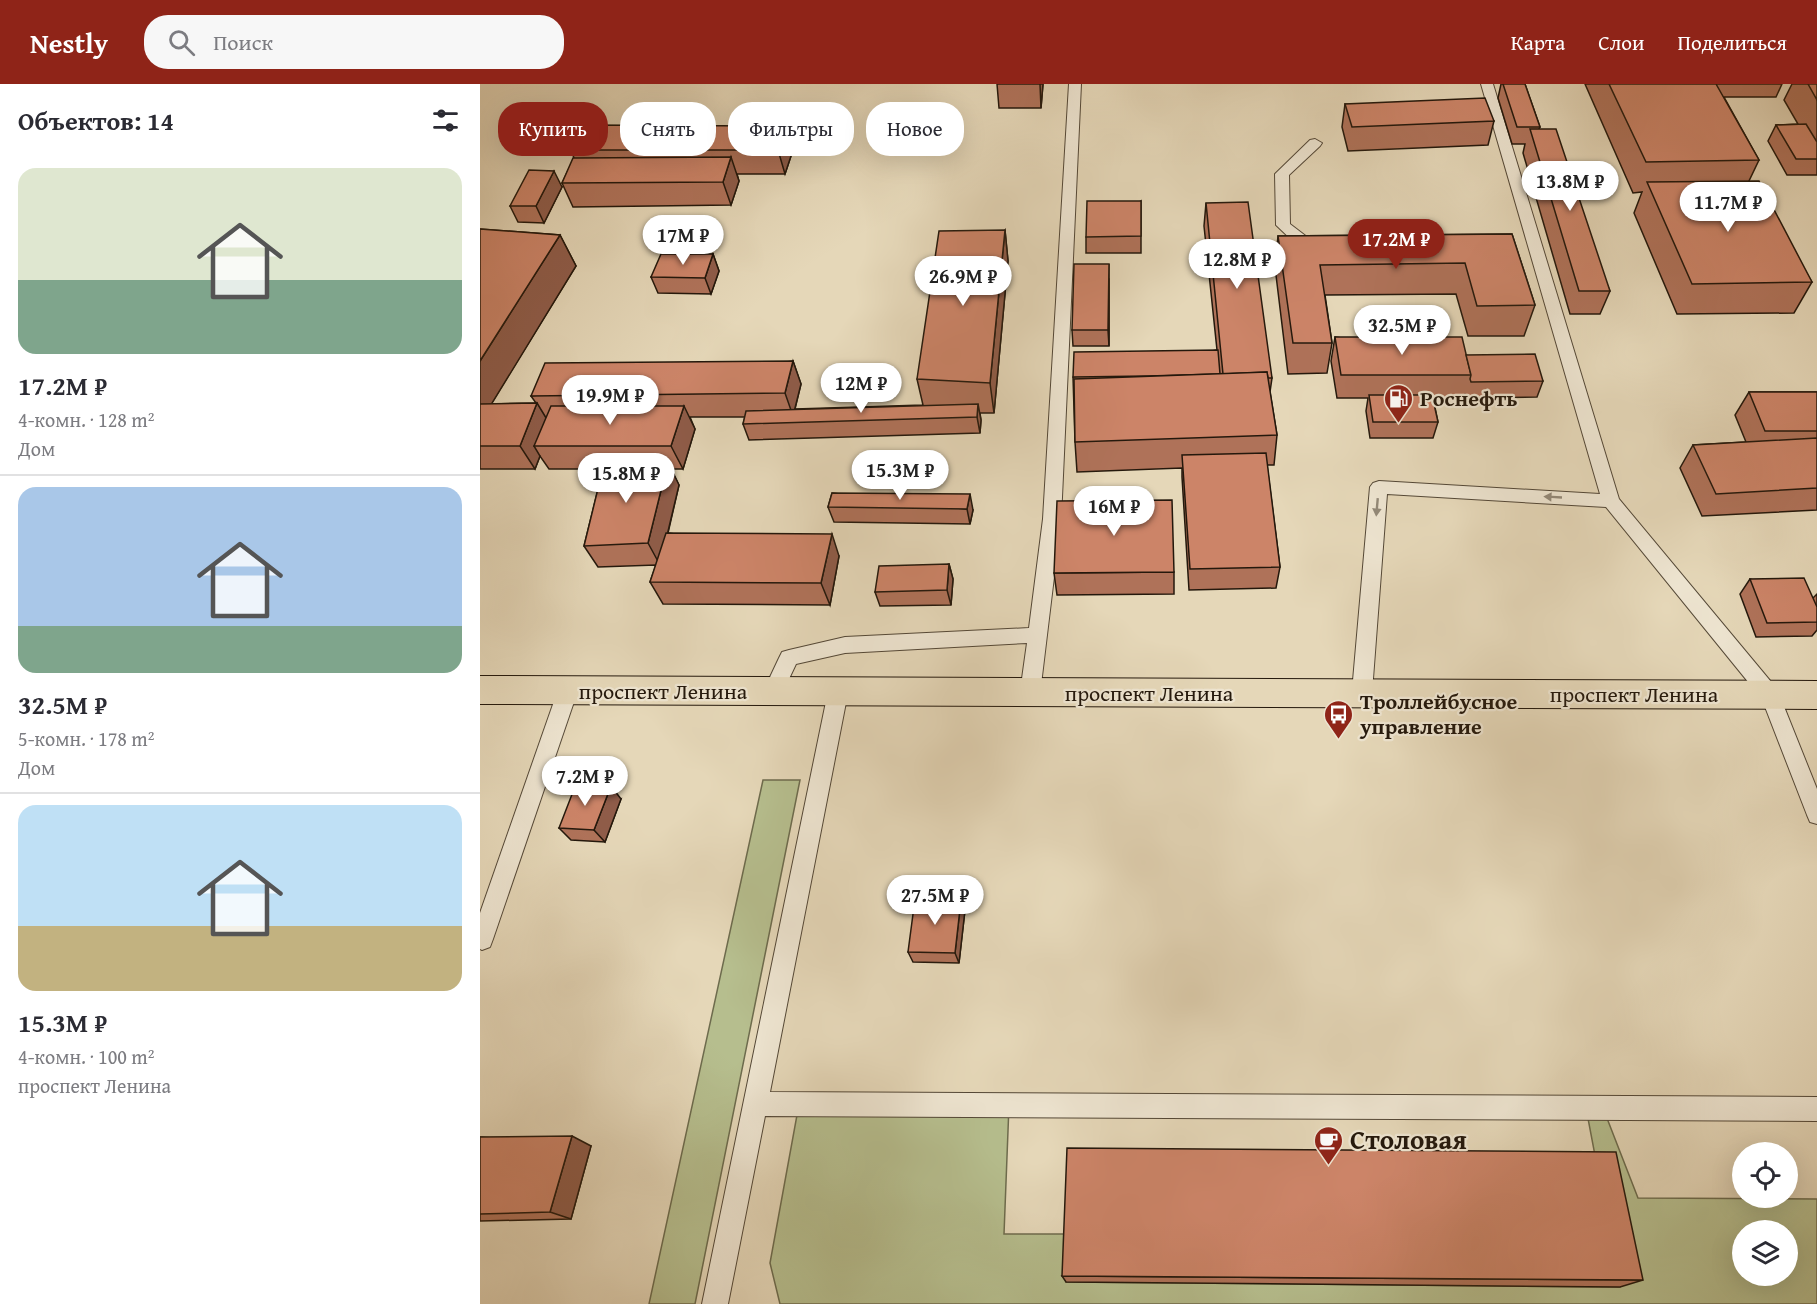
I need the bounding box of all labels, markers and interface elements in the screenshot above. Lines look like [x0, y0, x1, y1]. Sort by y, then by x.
search box [144, 15, 564, 69]
text: Nestly [30, 22, 108, 63]
icon: search [165, 26, 198, 59]
text: Поиск [213, 26, 273, 58]
text: Карта [1511, 27, 1565, 58]
text: Слои [1598, 27, 1644, 58]
text: Поделиться [1677, 27, 1787, 58]
text: Объектов: 14 [18, 101, 174, 140]
chip: Купить [498, 102, 608, 156]
chip: Снять [620, 102, 716, 156]
chip: Фильтры [728, 102, 854, 156]
chip: Новое [866, 102, 964, 156]
icon: filters [429, 104, 462, 137]
pin: 13.8M ₽ [1515, 161, 1625, 212]
text: 13.8M ₽ [1536, 166, 1604, 195]
pin: 11.7M ₽ [1673, 182, 1783, 233]
text: 11.7M ₽ [1694, 187, 1762, 216]
icon: home [186, 207, 294, 315]
pin: 17M ₽ [641, 215, 725, 266]
pin: 17.2M ₽ [1341, 219, 1451, 270]
text: 17M ₽ [657, 220, 709, 249]
text: 17.2M ₽ [1362, 224, 1430, 253]
pin: 12.8M ₽ [1182, 239, 1292, 290]
text: 12.8M ₽ [1203, 244, 1271, 273]
pin: 26.9M ₽ [908, 256, 1018, 307]
text: 26.9M ₽ [929, 261, 997, 290]
pin: 32.5M ₽ [1347, 305, 1457, 356]
text: 32.5M ₽ [1368, 310, 1436, 339]
pin: 12M ₽ [819, 363, 903, 414]
text: 17.2M ₽ [18, 366, 107, 405]
text: 12M ₽ [835, 368, 887, 397]
pin: 19.9M ₽ [555, 375, 665, 426]
text: 19.9M ₽ [576, 380, 644, 409]
fuel station icon: Роснефть [1383, 382, 1415, 424]
place label: Роснефть [1420, 382, 1517, 414]
text: 4-комн. · 128 m² [18, 405, 154, 434]
text: Дом [18, 434, 55, 463]
pin: 15.3M ₽ [845, 450, 955, 501]
pin: 15.8M ₽ [571, 453, 681, 504]
text: 15.3M ₽ [866, 455, 934, 484]
text: 15.8M ₽ [592, 458, 660, 487]
pin: 16M ₽ [1072, 486, 1156, 537]
text: 16M ₽ [1088, 491, 1140, 520]
one-way arrow [1543, 493, 1562, 502]
one-way arrow [1372, 498, 1382, 517]
icon: home [186, 526, 294, 634]
street label: проспект Ленина [579, 675, 748, 707]
street label: проспект Ленина [1065, 677, 1234, 709]
street label: проспект Ленина [1550, 678, 1719, 710]
text: 32.5M ₽ [18, 685, 107, 724]
place label: Троллейбусное управление [1359, 685, 1518, 742]
bus stop icon: Троллейбусное управление [1323, 698, 1355, 740]
text: 5-комн. · 178 m² [18, 724, 154, 753]
text: Дом [18, 753, 55, 782]
pin: 7.2M ₽ [536, 756, 634, 807]
text: 7.2M ₽ [556, 761, 614, 790]
icon: home [186, 844, 294, 952]
pin: 27.5M ₽ [880, 875, 990, 926]
text: 27.5M ₽ [901, 880, 969, 909]
text: 15.3M ₽ [18, 1003, 107, 1042]
text: 4-комн. · 100 m² [18, 1042, 154, 1071]
text: проспект Ленина [18, 1071, 171, 1100]
place label: Столовая [1350, 1119, 1467, 1159]
cafe icon: Столовая [1313, 1124, 1345, 1166]
map controls [1732, 1142, 1798, 1286]
button: locate [1732, 1142, 1798, 1208]
button: layers [1732, 1220, 1798, 1286]

